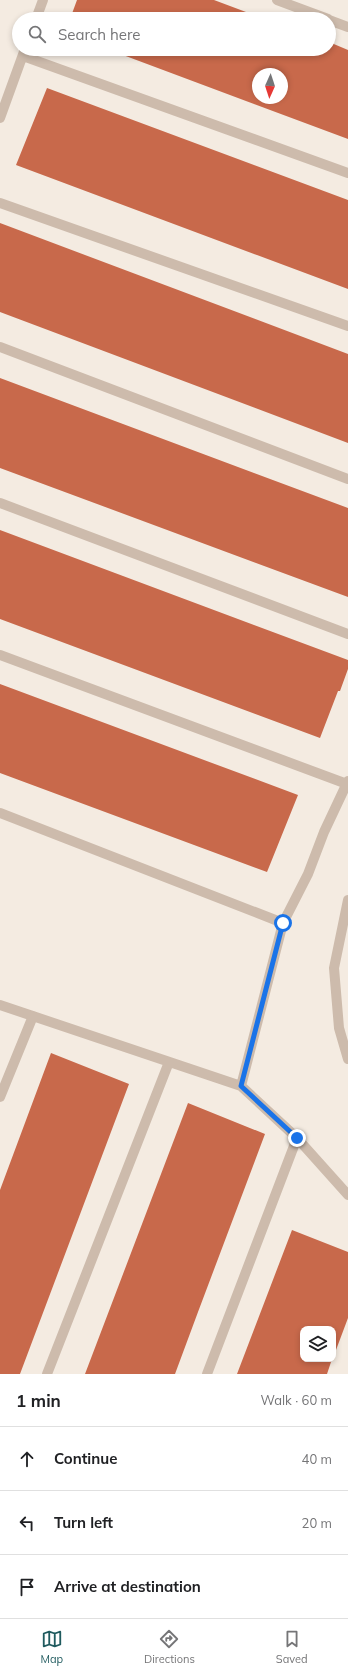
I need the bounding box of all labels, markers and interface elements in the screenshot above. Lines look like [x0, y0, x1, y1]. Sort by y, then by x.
search box [12, 12, 336, 56]
icon: search [26, 23, 48, 45]
text: Search here [58, 25, 140, 44]
north arrow [252, 68, 288, 104]
route start [274, 914, 292, 932]
route end [288, 1129, 306, 1147]
map controls [300, 1326, 336, 1362]
button: layers [300, 1326, 336, 1362]
text: 1 min [16, 1390, 61, 1411]
text: Walk · 60 m [261, 1392, 332, 1408]
icon: ahead [16, 1448, 38, 1470]
text: Continue [54, 1449, 117, 1468]
text: 40 m [302, 1451, 332, 1467]
icon: left [16, 1512, 38, 1534]
text: Turn left [54, 1513, 113, 1532]
text: 20 m [302, 1515, 332, 1531]
icon: arrive [16, 1576, 38, 1598]
text: Arrive at destination [54, 1577, 201, 1596]
tab: Map [40, 1628, 63, 1666]
tab: Directions [144, 1628, 195, 1666]
tab: Saved [276, 1628, 308, 1666]

